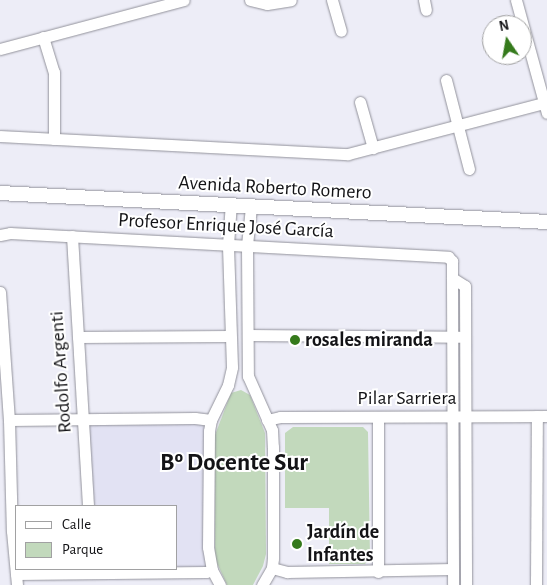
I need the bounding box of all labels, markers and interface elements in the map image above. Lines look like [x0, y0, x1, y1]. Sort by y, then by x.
north arrow [482, 15, 532, 65]
text: N [498, 18, 510, 34]
street label: Avenida Roberto Romero [178, 171, 372, 205]
street label: Profesor Enrique José García [118, 208, 334, 244]
street label: Rodolfo Argenti [45, 310, 77, 434]
place label: rosales miranda [305, 328, 433, 352]
marker: rosales miranda [289, 334, 301, 346]
street label: Pilar Sarriera [357, 386, 457, 410]
district label: Bº Docente Sur [160, 448, 308, 478]
legend [15, 505, 178, 570]
text: Calle [62, 517, 91, 532]
place label: Jardín de Infantes [307, 520, 379, 567]
marker: Jardín de Infantes [291, 538, 303, 550]
text: Parque [62, 542, 103, 557]

